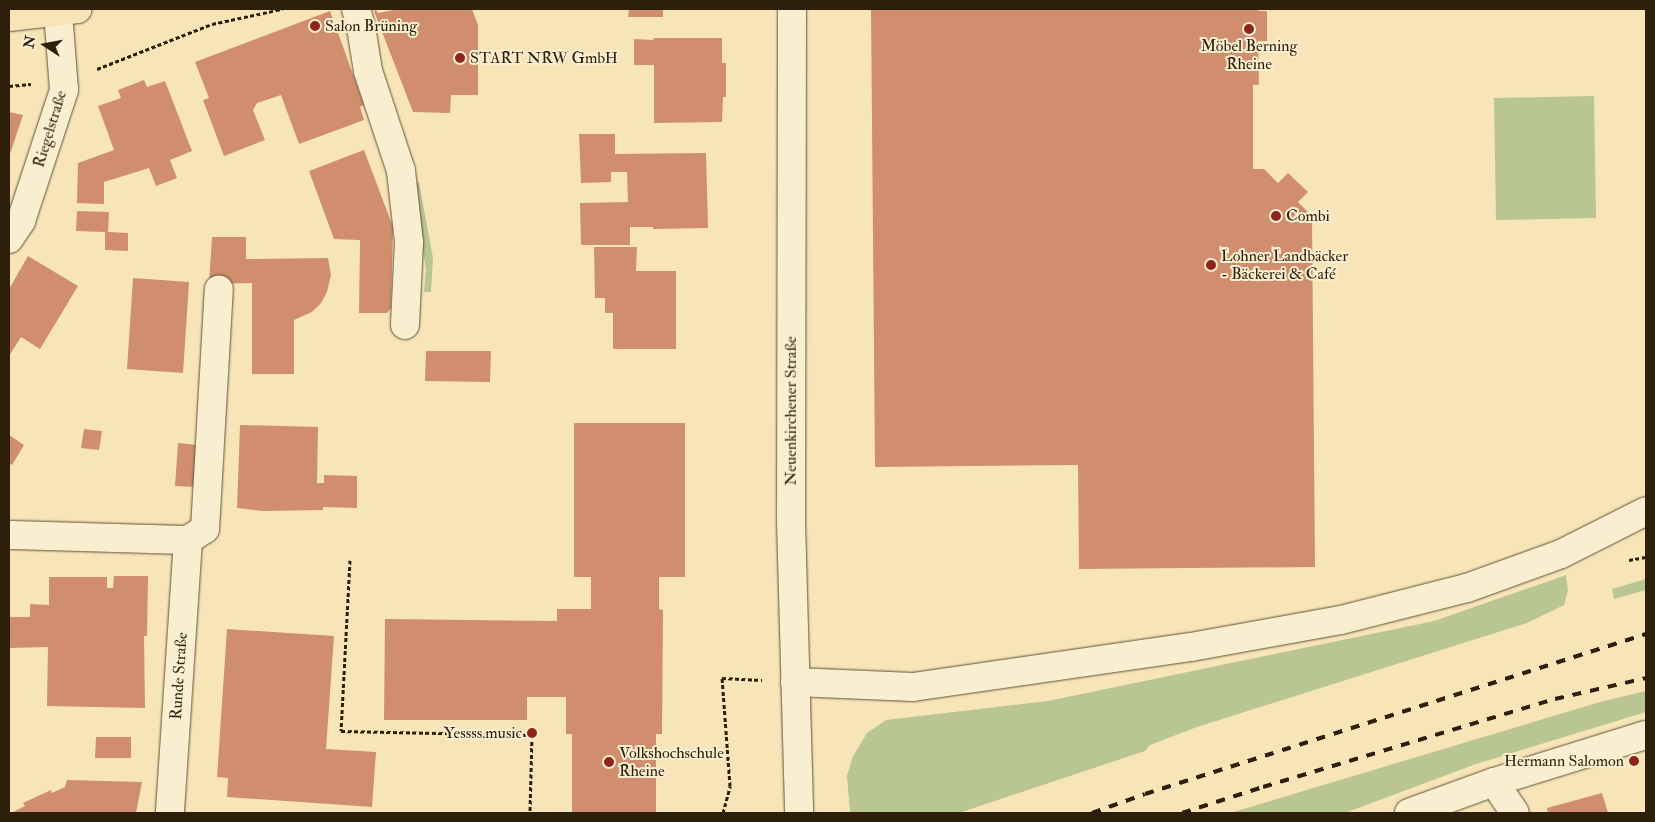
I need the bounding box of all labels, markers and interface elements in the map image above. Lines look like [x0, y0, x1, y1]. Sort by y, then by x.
place label: Salon Brüning [325, 16, 417, 36]
north arrow [20, 20, 70, 70]
marker: Salon Brüning [309, 20, 321, 32]
marker: Möbel Berning Rheine [1243, 23, 1255, 35]
text: N [20, 34, 39, 50]
place label: Möbel Berning Rheine [1201, 36, 1297, 74]
place label: START NRW GmbH [470, 48, 618, 68]
marker: START NRW GmbH [454, 52, 466, 64]
street label: Riegelstraße [29, 88, 71, 170]
place label: Combi [1286, 206, 1330, 226]
marker: Combi [1270, 210, 1282, 222]
place label: Lohner Landbäcker - Bäckerei & Café [1221, 246, 1348, 284]
marker: Lohner Landbäcker - Bäckerei & Café [1205, 259, 1217, 271]
street label: Neuenkirchener Straße [781, 336, 801, 486]
street label: Runde Straße [166, 632, 192, 720]
place label: Yessss.music [444, 723, 522, 743]
marker: Yessss.music [526, 727, 538, 739]
place label: Volkshochschule Rheine [619, 743, 724, 781]
place label: Hermann Salomon [1504, 751, 1624, 771]
marker: Hermann Salomon [1628, 755, 1640, 767]
marker: Volkshochschule Rheine [603, 756, 615, 768]

